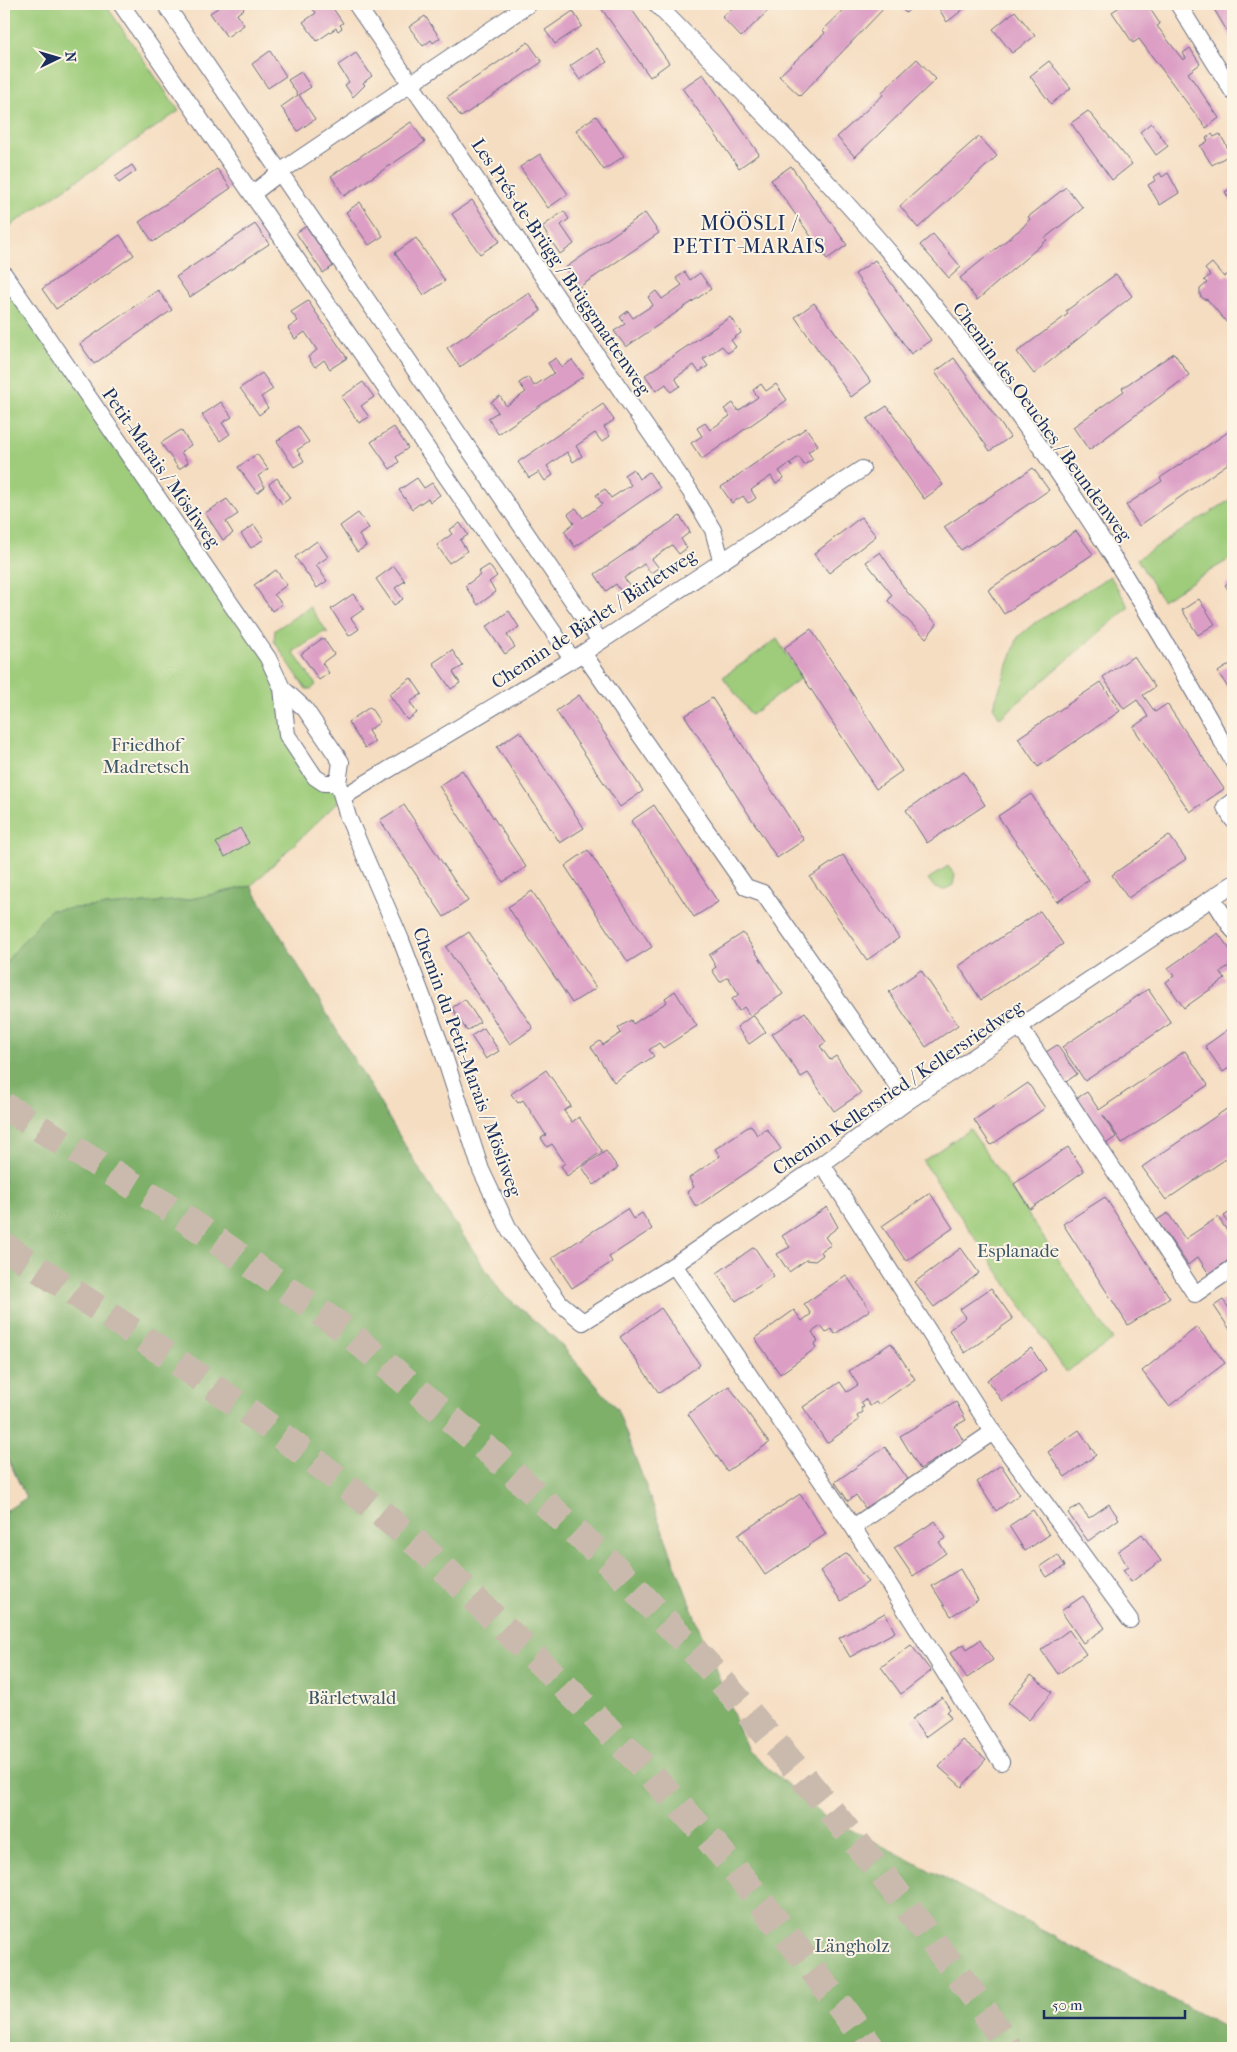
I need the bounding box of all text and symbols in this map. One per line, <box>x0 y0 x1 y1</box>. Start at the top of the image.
north arrow <box>32 32 82 82</box>
text: N <box>62 51 79 63</box>
street label: Les Prés-de-Brügg / Brüggmattenweg <box>467 134 656 400</box>
district label: MÖÖSLI / PETIT-MARAIS <box>673 211 826 258</box>
street label: Chemin des Oeuches / Beundenweg <box>948 298 1137 547</box>
street label: Petit-Marais / Mösliweg <box>97 384 225 553</box>
street label: Chemin de Bärlet / Bärletweg <box>487 544 701 694</box>
park label: Friedhof Madretsch <box>103 734 190 778</box>
street label: Chemin du Petit-Marais / Mösliweg <box>408 924 526 1200</box>
street label: Chemin Kellersried / Kellersriedweg <box>769 995 1028 1180</box>
park label: Esplanade <box>977 1240 1059 1262</box>
park label: Bärletwald <box>308 1687 397 1709</box>
park label: Längholz <box>814 1935 890 1957</box>
scale bar <box>1044 1987 1186 2019</box>
text: 50 m <box>1052 1996 1083 2014</box>

